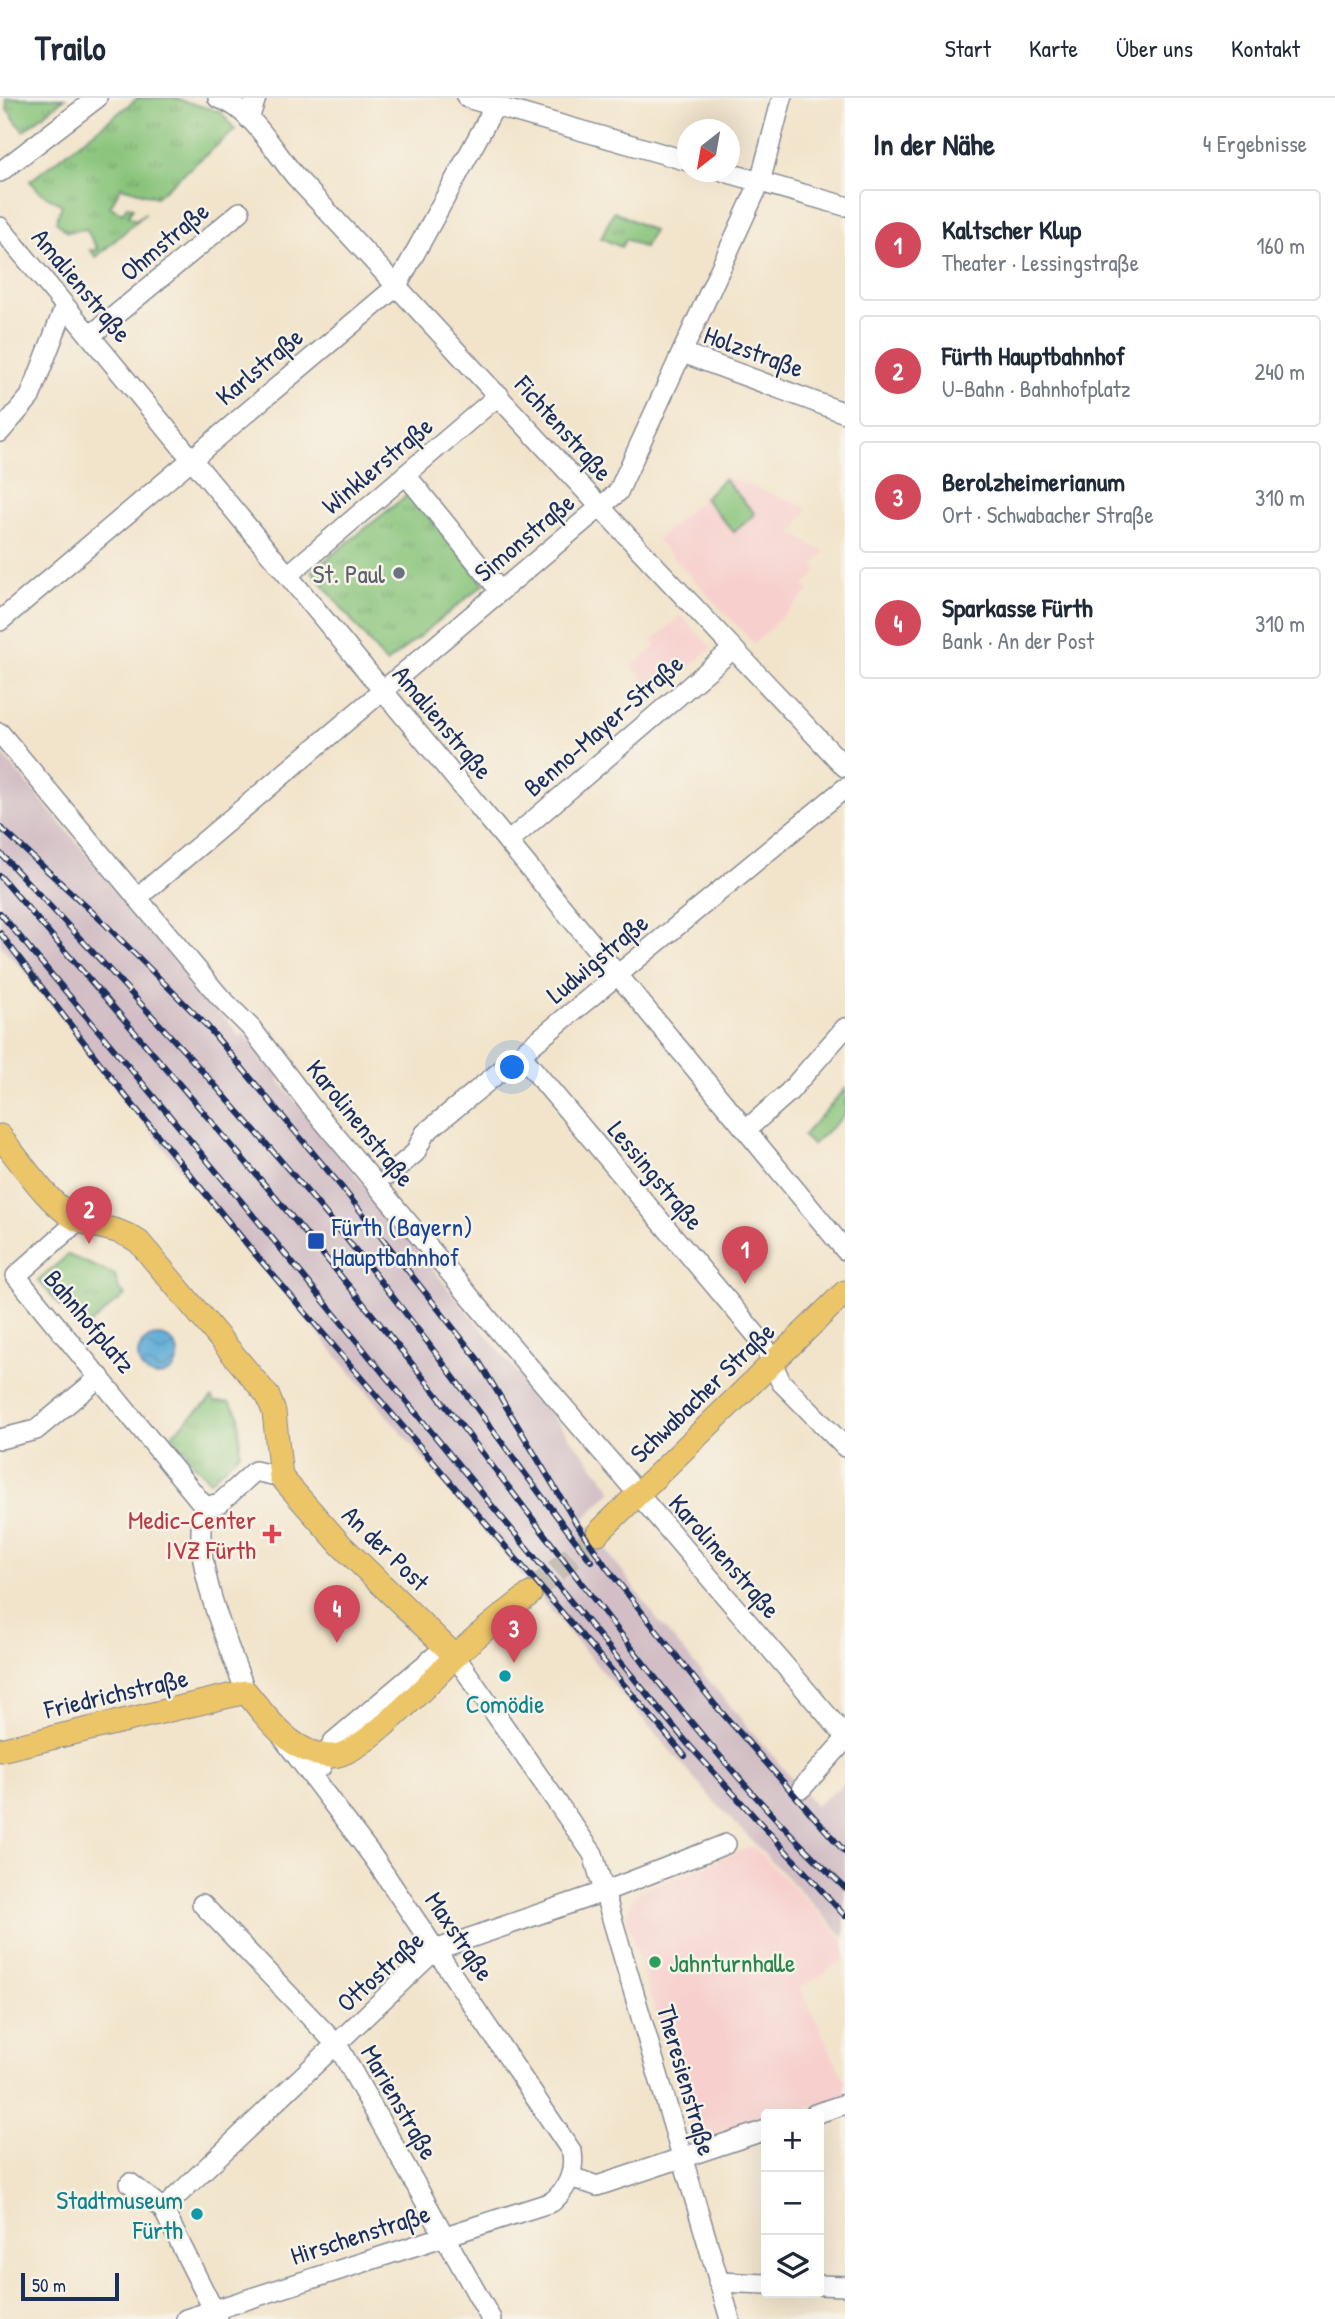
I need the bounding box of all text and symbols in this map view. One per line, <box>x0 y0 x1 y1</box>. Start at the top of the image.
text: Trailo <box>35 26 106 70</box>
text: Start <box>945 32 991 64</box>
text: Karte <box>1029 32 1078 64</box>
text: Über uns <box>1116 32 1193 64</box>
text: Kontakt <box>1231 32 1300 64</box>
north arrow <box>677 119 740 182</box>
text: In der Nähe <box>873 124 995 164</box>
text: 4 Ergebnisse <box>1203 128 1307 159</box>
street label: Ohmstraße <box>112 193 216 289</box>
text: Kaltscher Klup <box>942 212 1081 247</box>
street label: Amalienstraße <box>24 221 140 349</box>
text: 1 <box>894 230 902 261</box>
text: 160 m <box>1256 230 1305 261</box>
text: Theater · Lessingstraße <box>942 247 1139 278</box>
street label: Holzstraße <box>699 317 809 385</box>
street label: Karlstraße <box>208 319 310 413</box>
text: Fürth Hauptbahnhof <box>942 338 1125 373</box>
text: 2 <box>893 356 903 387</box>
text: 240 m <box>1254 356 1305 387</box>
street label: Fichtenstraße <box>507 367 621 488</box>
text: U-Bahn · Bahnhofplatz <box>942 373 1131 404</box>
street label: Winklerstraße <box>314 408 440 522</box>
text: Berolzheimerianum <box>942 464 1125 499</box>
text: 3 <box>893 482 903 513</box>
text: 310 m <box>1255 482 1305 513</box>
street label: Simonstraße <box>466 485 582 589</box>
text: Ort · Schwabacher Straße <box>942 499 1154 530</box>
place label: St. Paul <box>313 556 385 591</box>
marker: St. Paul <box>391 565 407 581</box>
text: Sparkasse Fürth <box>942 590 1093 625</box>
text: 4 <box>894 608 902 639</box>
text: 310 m <box>1255 608 1305 639</box>
text: Bank · An der Post <box>942 625 1094 656</box>
street label: Benno-Mayer-Straße <box>516 646 690 804</box>
street label: Amalienstraße <box>385 658 501 786</box>
street label: Ludwigstraße <box>539 905 655 1011</box>
your location <box>495 1050 529 1084</box>
street label: Karolinenstraße <box>299 1052 423 1194</box>
street label: Lessingstraße <box>600 1113 712 1237</box>
pin: 2 <box>66 1186 112 1244</box>
place label: Fürth (Bayern) Hauptbahnhof <box>331 1209 473 1274</box>
pin: 1 <box>722 1226 768 1284</box>
marker: Fürth (Bayern) Hauptbahnhof <box>306 1231 326 1251</box>
street label: Bahnhofplatz <box>36 1262 144 1380</box>
street label: Schwabacher Straße <box>622 1314 782 1470</box>
street label: Karolinenstraße <box>661 1486 789 1626</box>
street label: An der Post <box>335 1498 438 1599</box>
place label: Medic-Center IVZ Fürth <box>128 1502 256 1567</box>
marker: Medic-Center IVZ Fürth <box>262 1524 282 1544</box>
pin: 4 <box>314 1585 360 1643</box>
pin: 3 <box>491 1605 537 1663</box>
street label: Friedrichstraße <box>40 1660 191 1727</box>
marker: Comödie <box>497 1668 513 1684</box>
place label: Comödie <box>465 1686 545 1721</box>
street label: Maxstraße <box>417 1885 503 1987</box>
street label: Ottostraße <box>329 1922 431 2020</box>
place label: Jahnturnhalle <box>669 1945 795 1980</box>
marker: Jahnturnhalle <box>647 1954 663 1970</box>
street label: Theresienstraße <box>649 2001 725 2159</box>
street label: Marienstraße <box>353 2038 447 2166</box>
map controls <box>761 2109 824 2298</box>
button: + <box>761 2109 824 2172</box>
button: − <box>761 2172 824 2235</box>
place label: Stadtmuseum Fürth <box>56 2182 183 2247</box>
street label: Hirschenstraße <box>286 2195 434 2273</box>
marker: Stadtmuseum Fürth <box>189 2206 205 2222</box>
button: layers <box>761 2235 824 2298</box>
scale bar <box>21 2270 119 2302</box>
text: 50 m <box>32 2272 66 2298</box>

